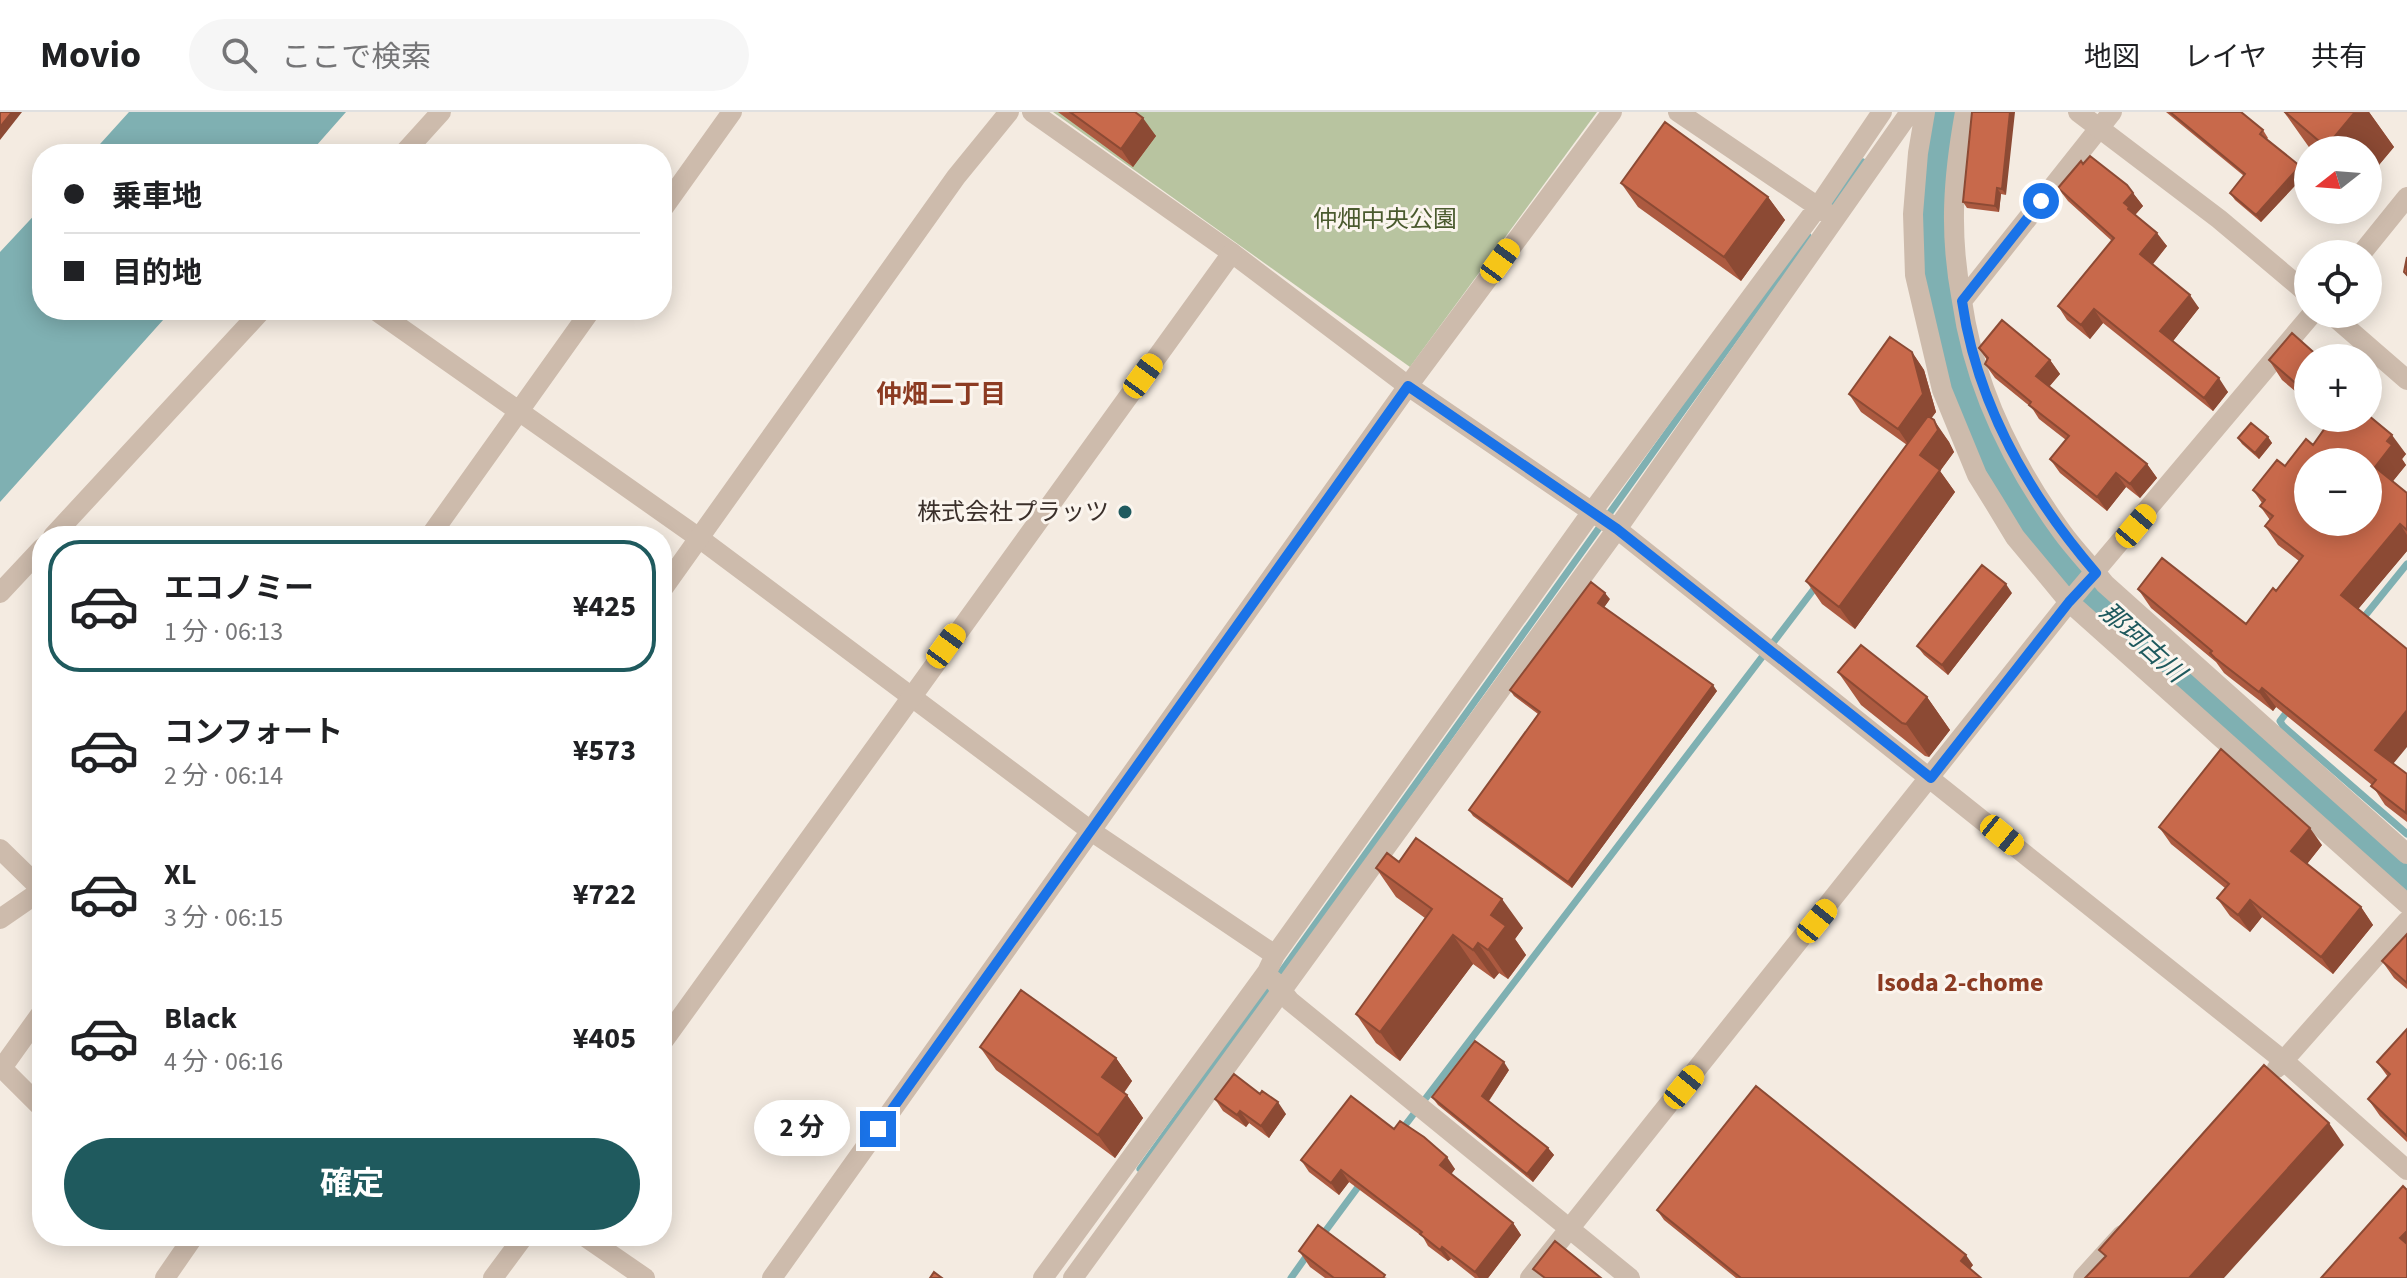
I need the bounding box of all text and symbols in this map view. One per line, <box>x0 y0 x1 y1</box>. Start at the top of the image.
search box <box>189 19 749 91</box>
text: Movio <box>40 28 141 82</box>
icon: search <box>217 33 261 77</box>
text: ここで検索 <box>281 36 431 79</box>
text: 地図 <box>2084 37 2140 77</box>
text: レイヤ <box>2184 37 2267 77</box>
text: 共有 <box>2311 37 2367 77</box>
north arrow <box>2294 136 2382 224</box>
map controls <box>2294 136 2382 536</box>
text: 乗車地 <box>112 175 202 218</box>
route start <box>2023 183 2059 219</box>
park label: 仲畑中央公園 <box>1313 202 1457 237</box>
car <box>1476 235 1524 287</box>
button: locate <box>2294 240 2382 328</box>
text: 目的地 <box>112 252 202 295</box>
button: + <box>2294 344 2382 432</box>
car <box>1119 350 1167 402</box>
district label: 仲畑二丁目 <box>876 376 1006 413</box>
button: − <box>2294 448 2382 536</box>
place label: 株式会社プラッツ <box>917 495 1109 530</box>
car <box>2111 500 2161 552</box>
marker: 株式会社プラッツ <box>1116 503 1134 521</box>
text: エコノミー <box>164 567 314 610</box>
icon: car <box>68 570 140 642</box>
text: ¥425 <box>573 585 636 628</box>
water label: 那珂古川 <box>2092 594 2196 693</box>
text: 1 分 · 06:13 <box>164 613 283 650</box>
car <box>922 620 970 672</box>
text: コンフォート <box>164 711 343 754</box>
icon: car <box>68 714 140 786</box>
text: ¥573 <box>573 729 636 772</box>
text: 2 分 · 06:14 <box>164 757 283 794</box>
car <box>1976 811 2028 859</box>
text: XL <box>164 853 197 896</box>
icon: car <box>68 858 140 930</box>
text: ¥722 <box>573 873 636 916</box>
car <box>1793 895 1841 947</box>
text: 3 分 · 06:15 <box>164 899 283 936</box>
district label: Isoda 2-chome <box>1876 964 2044 1001</box>
text: Black <box>164 997 237 1040</box>
icon: car <box>68 1002 140 1074</box>
text: ¥405 <box>573 1017 636 1060</box>
text: 4 分 · 06:16 <box>164 1043 283 1080</box>
car <box>1660 1061 1708 1113</box>
callout: 2 分 <box>754 1101 850 1157</box>
text: 2 分 <box>780 1109 824 1146</box>
route end <box>860 1111 896 1147</box>
button: 確定 <box>64 1138 640 1230</box>

